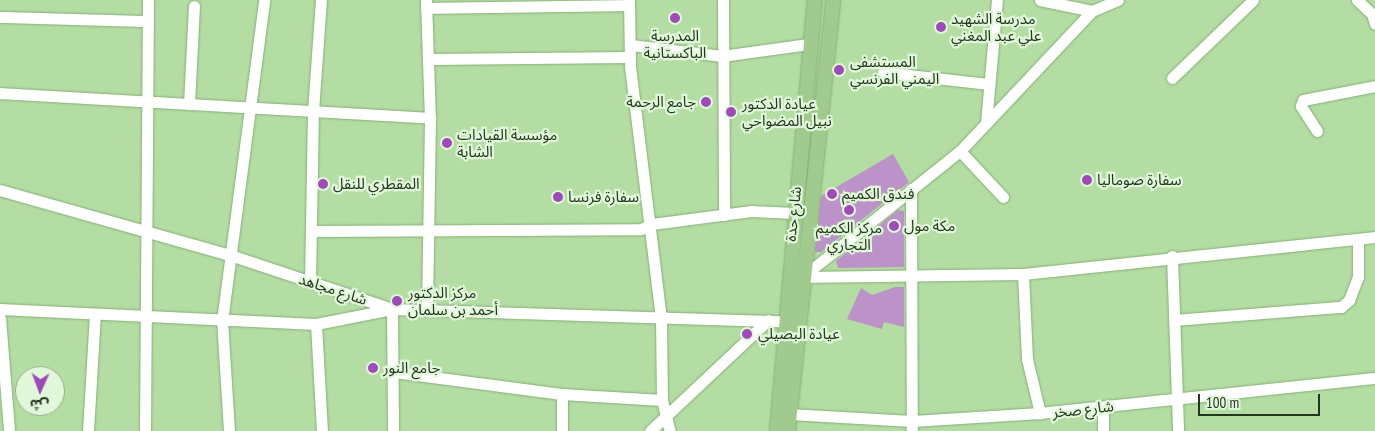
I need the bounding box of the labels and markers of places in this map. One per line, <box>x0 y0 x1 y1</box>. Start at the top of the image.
place label: مدرسة الشهيد علي عبد المغني <box>951 9 1041 44</box>
marker: المدرسة الباكستانية <box>669 12 681 24</box>
marker: مدرسة الشهيد علي عبد المغني <box>935 21 947 33</box>
place label: المدرسة الباكستانية <box>644 26 706 61</box>
place label: المستشفى اليمني الفرنسي <box>850 52 939 87</box>
marker: المستشفى اليمني الفرنسي <box>832 63 846 77</box>
place label: جامع الرحمة <box>626 93 696 111</box>
place label: عيادة الدكتور نبيل المضواحي <box>742 94 832 129</box>
marker: جامع الرحمة <box>700 96 712 108</box>
marker: عيادة الدكتور نبيل المضواحي <box>724 105 738 119</box>
place label: مؤسسة القيادات الشابة <box>457 125 557 160</box>
marker: مؤسسة القيادات الشابة <box>441 137 453 149</box>
place label: سفارة صوماليا <box>1097 171 1181 189</box>
marker: سفارة صوماليا <box>1081 174 1093 186</box>
place label: المقطري للنقل <box>333 175 420 193</box>
marker: المقطري للنقل <box>317 178 329 190</box>
place label: فندق الكميم <box>842 185 914 203</box>
place label: سفارة فرنسا <box>568 188 639 206</box>
marker: فندق الكميم <box>826 188 838 200</box>
marker: سفارة فرنسا <box>552 191 564 203</box>
marker: مركز الكميم التجاري <box>843 204 855 216</box>
place label: مكة مول <box>904 217 955 235</box>
place label: مركز الكميم التجاري <box>816 218 882 253</box>
marker: مكة مول <box>888 220 900 232</box>
place label: مركز الدكتور أحمد بن سلمان <box>408 283 498 318</box>
marker: مركز الدكتور أحمد بن سلمان <box>390 294 404 308</box>
place label: عيادة البصيلي <box>758 325 840 343</box>
marker: عيادة البصيلي <box>740 327 754 341</box>
place label: جامع النور <box>383 359 440 377</box>
marker: جامع النور <box>367 362 379 374</box>

